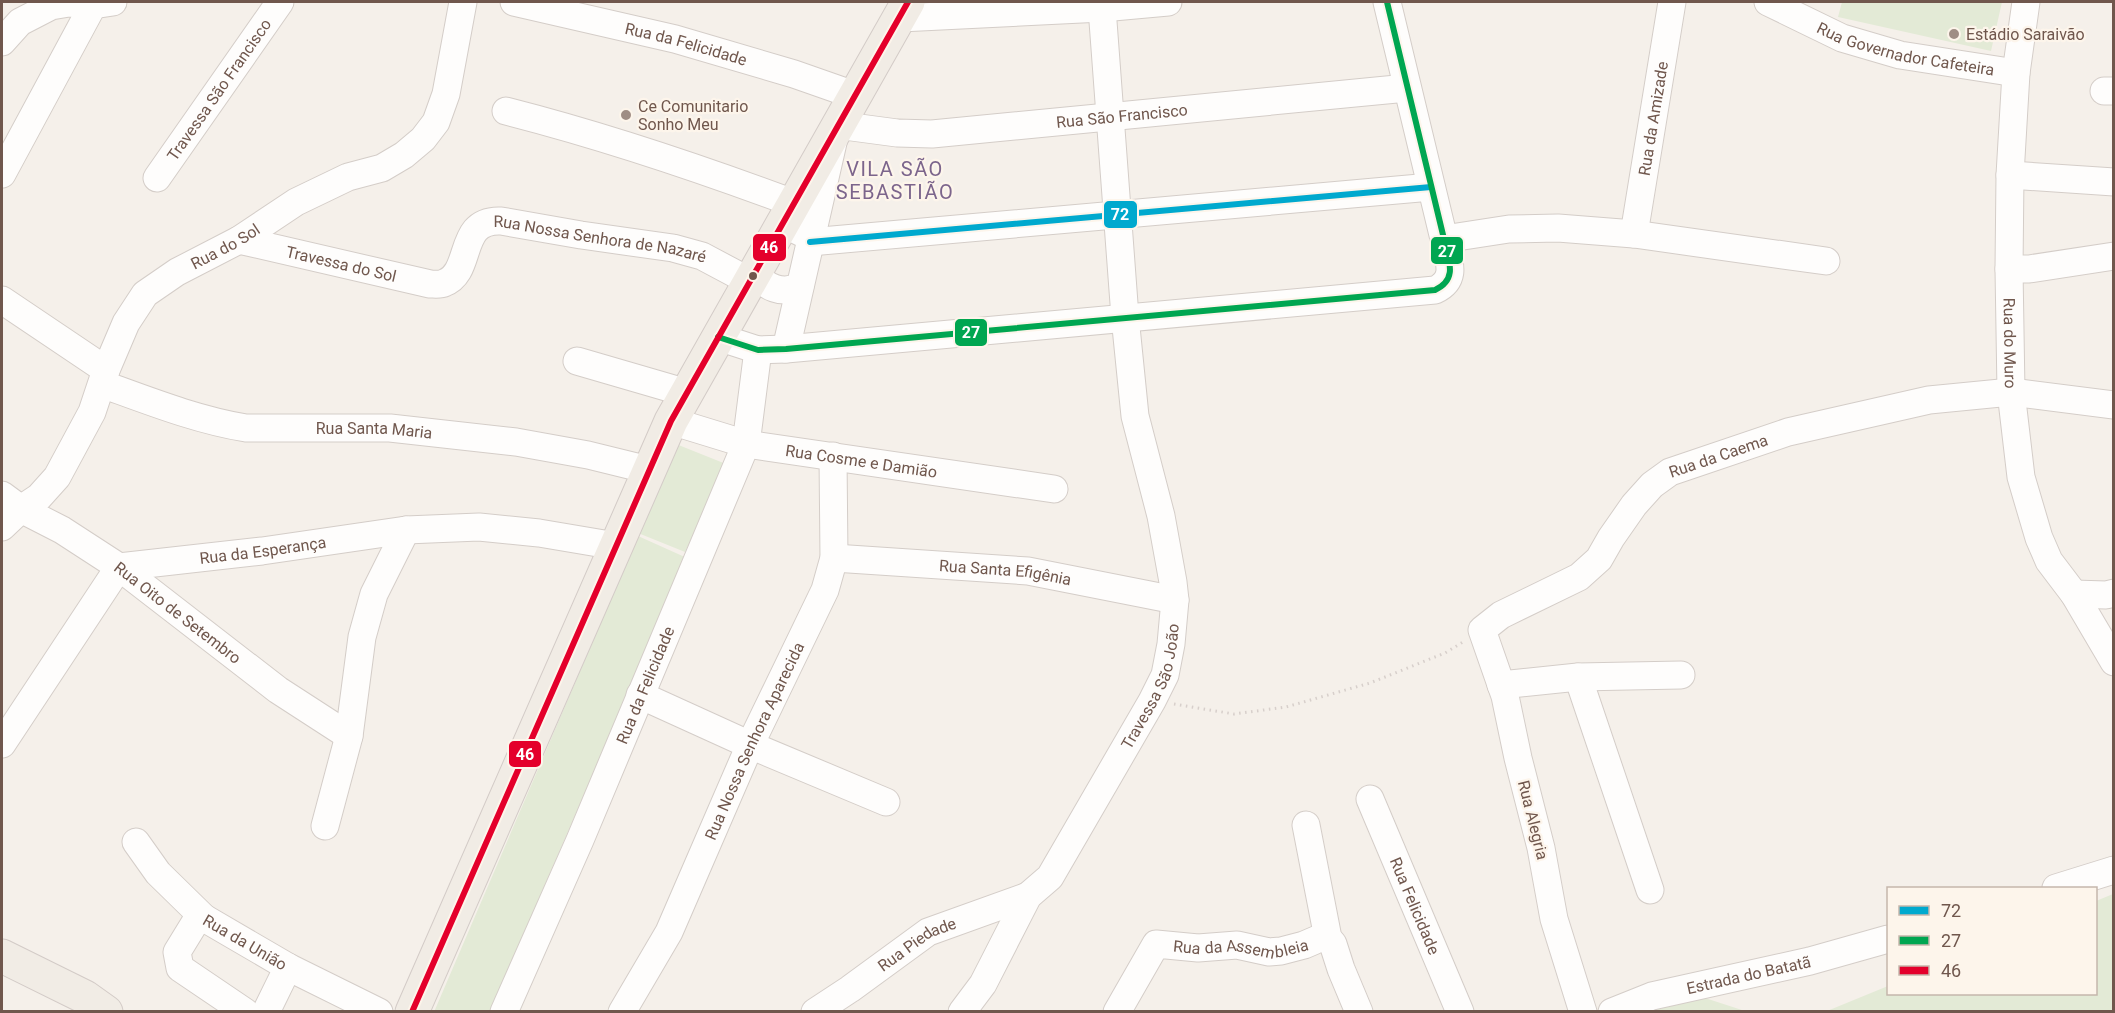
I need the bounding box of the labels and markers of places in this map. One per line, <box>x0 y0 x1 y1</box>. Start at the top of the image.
place label: Estádio Saraivão <box>1966 25 2085 44</box>
marker: Estádio Saraivão <box>1947 27 1961 41</box>
place label: Ce Comunitario Sonho Meu <box>638 97 748 134</box>
marker: Ce Comunitario Sonho Meu <box>619 108 633 122</box>
unlabelled marker <box>747 270 759 282</box>

